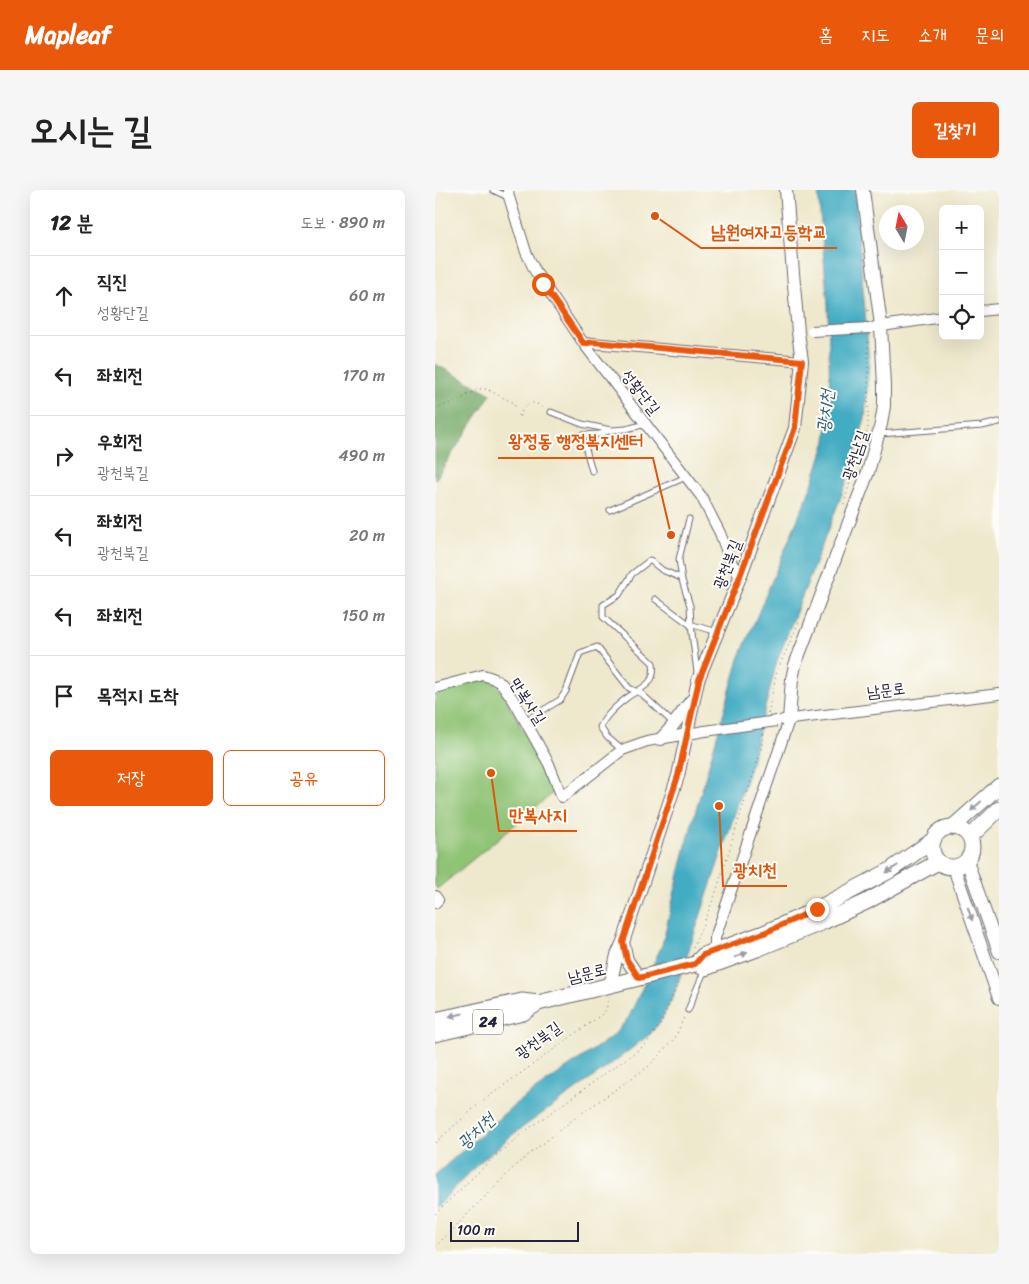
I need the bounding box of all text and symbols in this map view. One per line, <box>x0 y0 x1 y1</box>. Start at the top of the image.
text: Mapleaf <box>25 14 111 56</box>
text: 홈 <box>819 19 833 51</box>
text: 지도 <box>861 19 890 51</box>
text: 소개 <box>918 19 947 51</box>
text: 문의 <box>975 19 1004 51</box>
text: 오시는 길 <box>30 99 152 161</box>
button: 길찾기 <box>912 102 999 158</box>
text: 12 분 <box>50 204 93 242</box>
north arrow <box>879 205 924 250</box>
map controls <box>939 205 984 340</box>
button: + <box>939 205 984 250</box>
text: 도보 · 890 m <box>301 208 385 237</box>
callout: 남원여자고등학교 <box>701 215 837 248</box>
text: 남원여자고등학교 <box>711 216 827 248</box>
button: − <box>939 250 984 295</box>
text: 직진 <box>97 265 128 298</box>
route start <box>532 273 555 296</box>
text: 60 m <box>349 281 385 310</box>
icon: ahead <box>50 282 78 310</box>
button: locate <box>939 295 984 340</box>
text: 성황단길 <box>97 298 149 327</box>
text: 좌회전 <box>97 359 143 392</box>
text: 170 m <box>342 361 385 390</box>
icon: left <box>50 362 78 390</box>
street label: 성황단길 <box>614 363 668 421</box>
water label: 광치천 <box>807 386 843 434</box>
text: 우회전 <box>97 425 143 458</box>
callout: 왕정동 행정복지센터 <box>498 425 653 458</box>
text: 왕정동 행정복지센터 <box>508 425 644 457</box>
street label: 광천남길 <box>833 426 877 484</box>
text: 490 m <box>339 441 385 470</box>
icon: right <box>50 442 78 470</box>
text: 광천북길 <box>97 458 149 487</box>
text: 좌회전 <box>97 505 143 538</box>
text: 20 m <box>349 521 385 550</box>
icon: left <box>50 522 78 550</box>
street label: 광천북길 <box>704 535 750 593</box>
text: 광천북길 <box>97 538 149 567</box>
text: 좌회전 <box>97 599 143 632</box>
text: 150 m <box>342 601 385 630</box>
icon: left <box>50 602 78 630</box>
street label: 만복사길 <box>502 672 554 731</box>
street label: 남문로 <box>865 673 907 707</box>
text: 목적지 도착 <box>97 679 178 712</box>
icon: arrive <box>50 682 78 710</box>
button: 저장 <box>50 750 213 806</box>
button: 공유 <box>223 750 385 806</box>
callout: 만복사지 <box>499 798 577 831</box>
text: 만복사지 <box>509 799 567 831</box>
one-way arrow <box>971 800 983 812</box>
callout: 광치천 <box>723 853 787 886</box>
text: 광치천 <box>733 854 777 886</box>
one-way arrow <box>885 864 898 873</box>
route end <box>806 898 829 921</box>
one-way arrow <box>966 907 974 922</box>
one-way arrow <box>733 951 748 958</box>
street label: 남문로 <box>565 954 609 992</box>
road number: 24 <box>473 1010 503 1034</box>
one-way arrow <box>449 1011 464 1019</box>
street label: 광천북길 <box>509 1013 567 1067</box>
water label: 광치천 <box>449 1103 504 1158</box>
text: 100 m <box>457 1218 495 1243</box>
scale bar <box>450 1219 579 1242</box>

